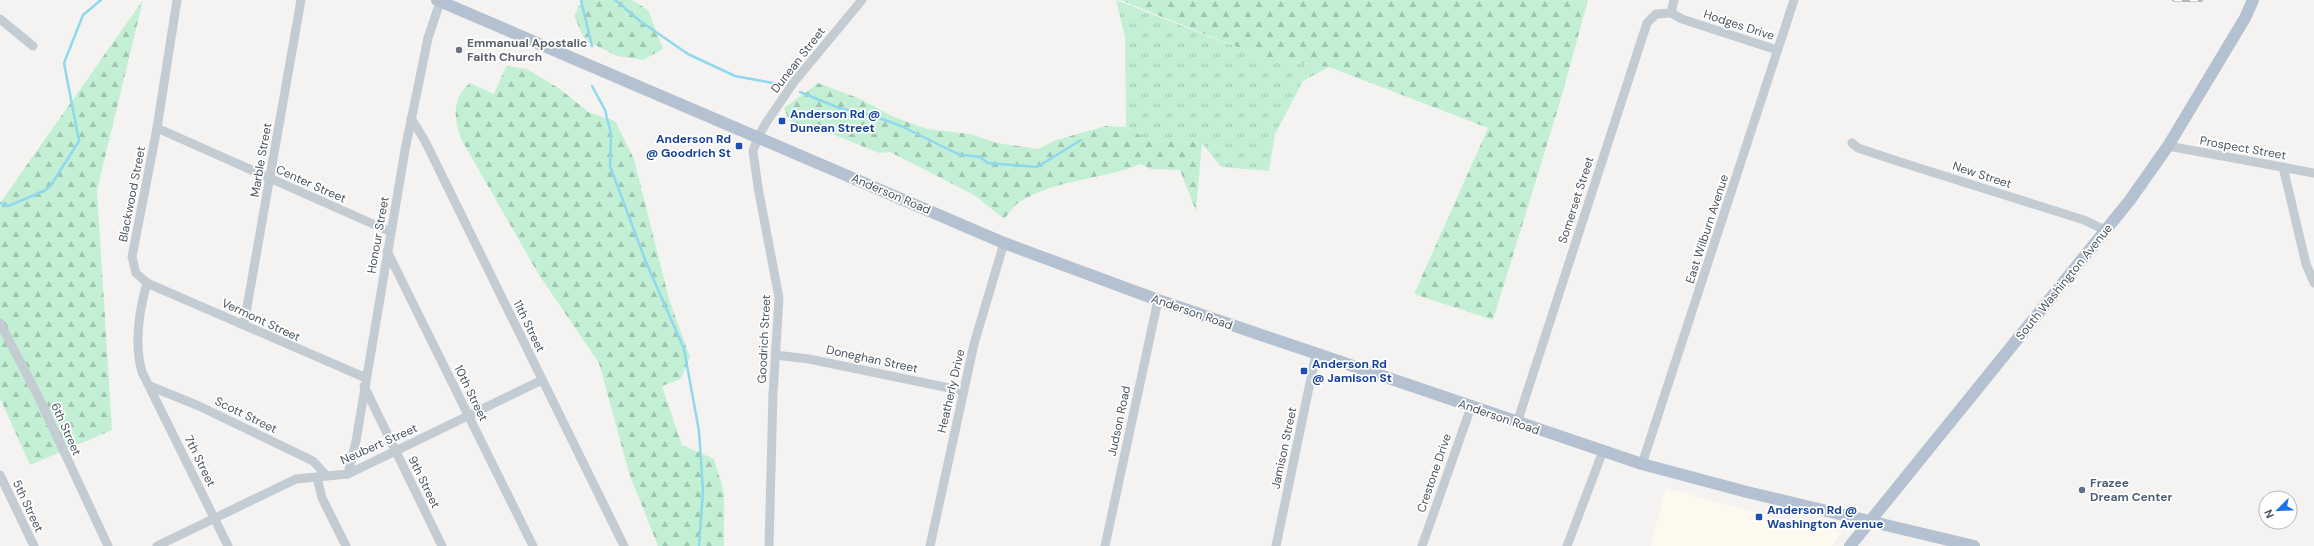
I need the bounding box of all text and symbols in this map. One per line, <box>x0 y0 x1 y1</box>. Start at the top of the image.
street label: Hodges Drive <box>1701 6 1777 44</box>
street label: Dunean Street <box>767 24 829 96</box>
place label: Emmanual Apostalic Faith Church <box>467 35 587 65</box>
marker: Emmanual Apostalic Faith Church <box>454 45 464 55</box>
place label: Anderson Rd @ Dunean Street <box>790 106 880 136</box>
marker: Anderson Rd @ Dunean Street <box>777 116 787 126</box>
street label: Marble Street <box>247 121 275 198</box>
place label: Anderson Rd @ Goodrich St <box>646 131 731 161</box>
street label: Prospect Street <box>2199 133 2288 164</box>
marker: Anderson Rd @ Goodrich St <box>734 141 744 151</box>
street label: Blackwood Street <box>115 144 149 243</box>
street label: Somerset Street <box>1554 154 1598 246</box>
street label: New Street <box>1950 158 2014 192</box>
street label: Center Street <box>273 161 349 207</box>
street label: Anderson Road <box>849 170 933 218</box>
street label: East Wilburn Avenue <box>1682 172 1732 286</box>
street label: Honour Street <box>363 195 393 275</box>
street label: South Washington Avenue <box>2012 220 2116 343</box>
street label: Anderson Road <box>1149 291 1235 333</box>
street label: Goodrich Street <box>754 294 774 384</box>
street label: Vermont Street <box>219 295 303 345</box>
street label: 11th Street <box>509 297 549 355</box>
street label: Doneghan Street <box>825 341 920 377</box>
street label: Heatherly Drive <box>934 348 968 434</box>
place label: Anderson Rd @ Jamison St <box>1312 356 1392 386</box>
street label: 10th Street <box>450 362 492 424</box>
marker: Anderson Rd @ Jamison St <box>1299 366 1309 376</box>
street label: Judson Road <box>1104 384 1134 458</box>
street label: Scott Street <box>212 393 280 437</box>
street label: Anderson Road <box>1456 396 1542 438</box>
street label: 6th Street <box>47 400 85 458</box>
street label: Jamison Street <box>1268 405 1301 490</box>
street label: Neubert Street <box>338 420 420 468</box>
street label: Crestone Drive <box>1413 431 1455 515</box>
street label: 7th Street <box>181 433 219 490</box>
street label: 9th Street <box>404 453 444 511</box>
place label: Frazee Dream Center <box>2090 475 2172 505</box>
street label: 5th Street <box>9 477 47 535</box>
marker: Frazee Dream Center <box>2077 485 2087 495</box>
north arrow <box>2258 490 2298 530</box>
place label: Anderson Rd @ Washington Avenue <box>1767 502 1883 532</box>
text: N <box>2261 508 2277 521</box>
marker: Anderson Rd @ Washington Avenue <box>1754 512 1764 522</box>

